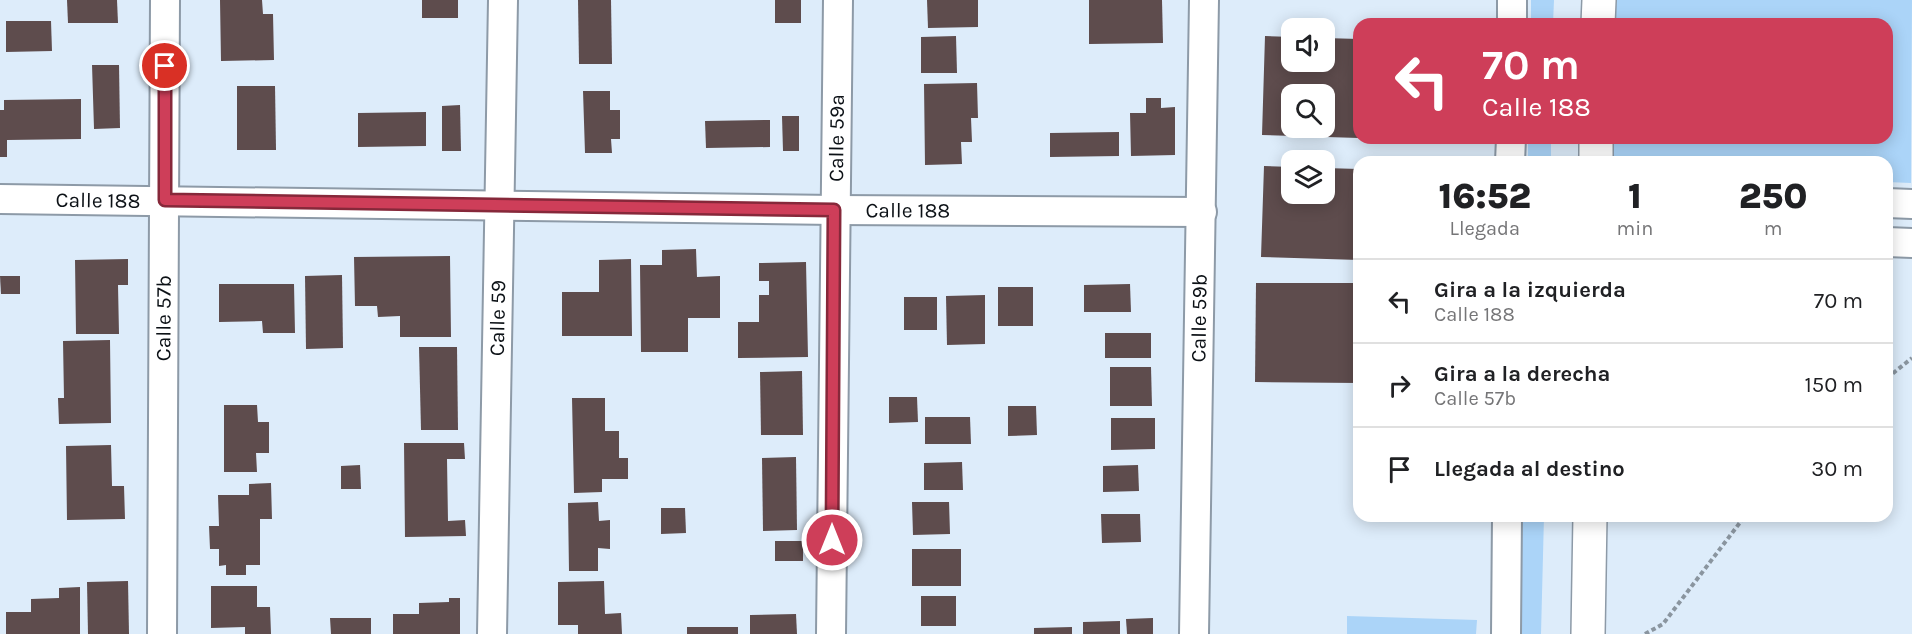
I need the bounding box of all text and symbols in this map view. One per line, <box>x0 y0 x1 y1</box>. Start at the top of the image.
map controls <box>1281 18 1335 204</box>
button: sound <box>1281 18 1335 72</box>
pin <box>139 40 190 91</box>
text: 70 m <box>1482 40 1580 90</box>
icon: left <box>1383 42 1461 120</box>
icon: arrive <box>148 49 181 82</box>
button: search <box>1281 84 1335 138</box>
text: Calle 188 <box>1482 91 1591 123</box>
street label: Calle 59a <box>824 94 849 182</box>
button: layers <box>1281 150 1335 204</box>
text: 16:52 <box>1439 175 1531 217</box>
text: 1 <box>1628 175 1642 217</box>
text: 250 <box>1739 175 1807 217</box>
street label: Calle 188 <box>55 188 141 213</box>
street label: Calle 188 <box>865 198 950 223</box>
text: Llegada <box>1450 217 1520 240</box>
text: min <box>1617 217 1653 240</box>
text: m <box>1764 217 1783 240</box>
street label: Calle 59b <box>1186 274 1212 362</box>
street label: Calle 57b <box>151 275 176 361</box>
text: Gira a la izquierda <box>1434 277 1626 303</box>
street label: Calle 59 <box>485 280 510 356</box>
icon: left <box>1383 285 1416 318</box>
text: 70 m <box>1814 288 1863 314</box>
text: Calle 188 <box>1434 303 1515 326</box>
text: Gira a la derecha <box>1434 361 1610 387</box>
icon: right <box>1383 369 1416 402</box>
text: 150 m <box>1804 372 1863 398</box>
text: Calle 57b <box>1434 387 1516 410</box>
icon: arrive <box>1383 453 1416 486</box>
text: Llegada al destino <box>1434 456 1625 482</box>
text: 30 m <box>1811 456 1863 482</box>
position arrow <box>800 508 864 572</box>

